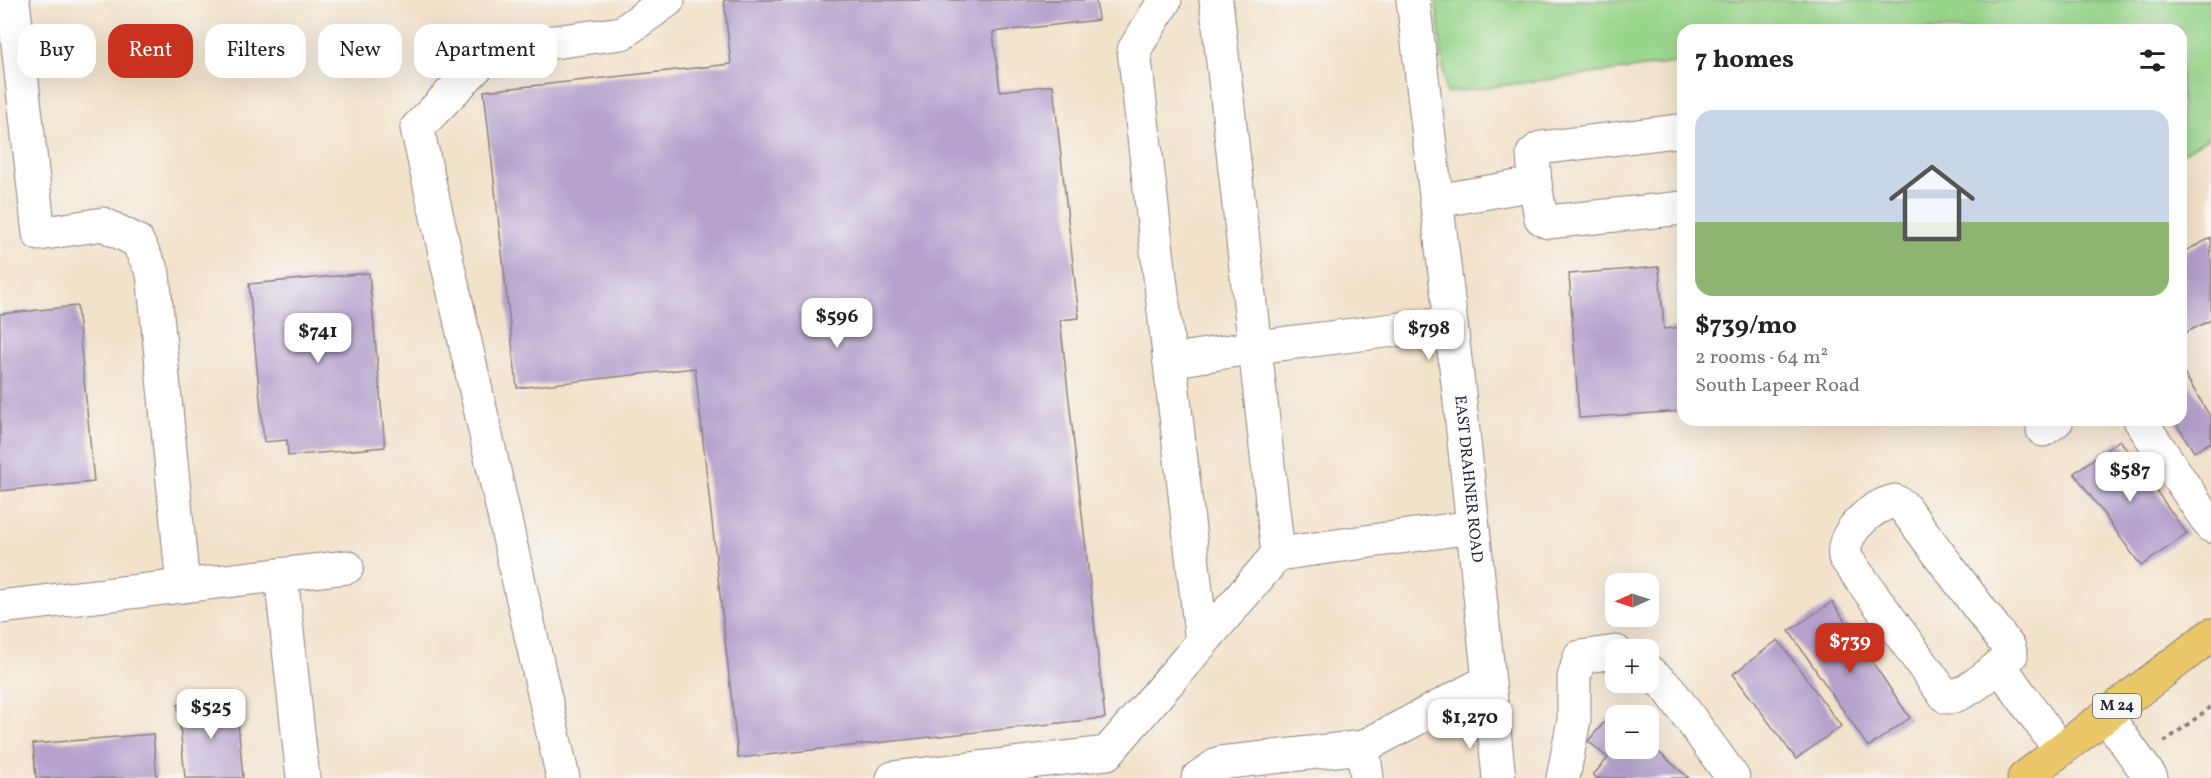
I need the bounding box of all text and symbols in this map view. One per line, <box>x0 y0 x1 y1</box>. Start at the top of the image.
chip: Buy <box>18 24 96 78</box>
chip: Rent <box>108 24 193 78</box>
chip: Filters <box>205 24 306 78</box>
chip: New <box>318 24 402 78</box>
chip: Apartment <box>414 24 557 78</box>
text: 7 homes <box>1695 42 1794 78</box>
icon: filters <box>2136 44 2169 77</box>
icon: home <box>1878 149 1986 257</box>
pin: $596 <box>801 298 873 349</box>
text: $596 <box>816 303 859 331</box>
text: $739/mo <box>1695 308 1797 344</box>
pin: $798 <box>1393 310 1465 361</box>
pin: $741 <box>282 313 354 364</box>
text: $798 <box>1408 315 1450 343</box>
text: $741 <box>298 318 338 346</box>
text: 2 rooms · 64 m² <box>1695 344 1828 372</box>
text: South Lapeer Road <box>1695 372 1860 400</box>
street label: EAST DRAHNER ROAD <box>1448 394 1488 564</box>
pin: $587 <box>2094 452 2166 503</box>
text: $587 <box>2109 457 2151 485</box>
north arrow <box>1605 573 1659 627</box>
map controls <box>1605 573 1659 759</box>
pin: $739 <box>1814 623 1886 674</box>
text: $739 <box>1829 628 1871 656</box>
button: + <box>1605 639 1659 693</box>
pin: $525 <box>175 689 247 740</box>
text: $525 <box>191 694 231 722</box>
road number: M 24 <box>2093 694 2141 718</box>
pin: $1,270 <box>1421 699 1519 750</box>
text: $1,270 <box>1442 704 1498 732</box>
button: − <box>1605 705 1659 759</box>

